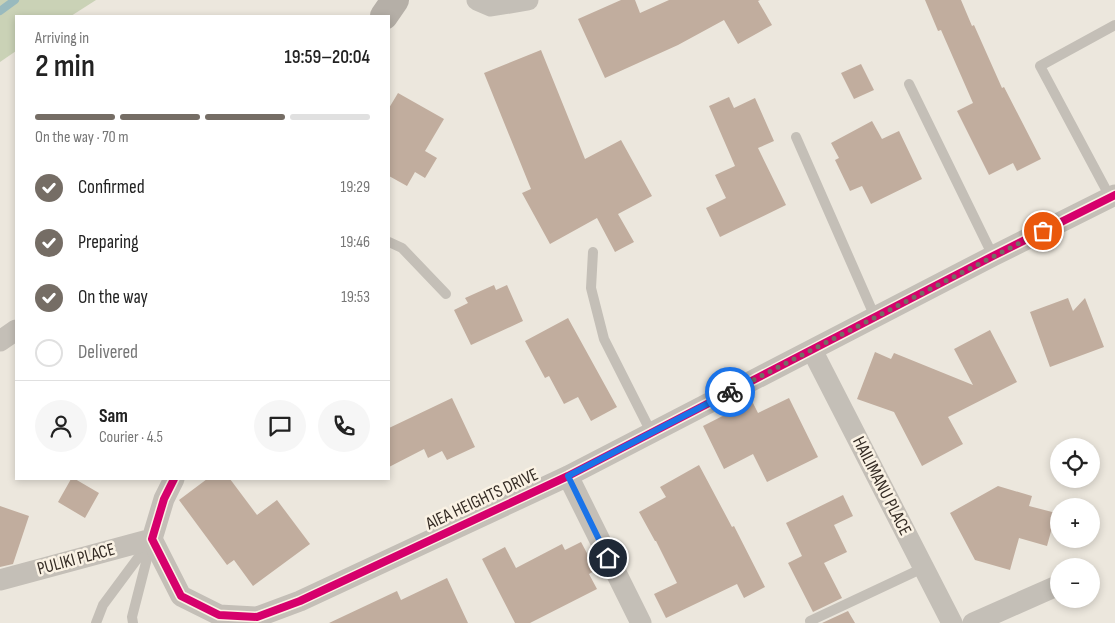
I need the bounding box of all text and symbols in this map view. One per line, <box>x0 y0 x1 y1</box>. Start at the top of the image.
text: Arriving in <box>35 29 89 48</box>
text: 19:59–20:04 <box>285 46 370 69</box>
text: 2 min <box>35 47 95 86</box>
text: On the way · 70 m <box>35 128 128 147</box>
icon: check <box>35 174 63 202</box>
text: Confirmed <box>78 176 145 199</box>
text: 19:29 <box>341 178 370 197</box>
pin <box>1022 210 1064 252</box>
icon: bag <box>1029 217 1057 245</box>
icon: check <box>35 229 63 257</box>
text: Preparing <box>78 231 139 254</box>
text: 19:46 <box>341 233 370 252</box>
icon: check <box>35 284 63 312</box>
text: On the way <box>78 286 148 309</box>
text: 19:53 <box>341 288 370 307</box>
text: Delivered <box>78 341 138 364</box>
courier <box>705 367 755 417</box>
icon: bike <box>716 378 744 406</box>
button: person <box>35 400 87 452</box>
button: chat <box>254 400 306 452</box>
button: phone <box>318 400 370 452</box>
text: Sam <box>99 405 128 428</box>
text: Courier · 4.5 <box>99 428 163 447</box>
street label: HAILIMANU PLACE <box>848 433 916 539</box>
map controls <box>1050 438 1100 608</box>
button: locate <box>1050 438 1100 488</box>
street label: AIEA HEIGHTS DRIVE <box>422 464 542 535</box>
button: + <box>1050 498 1100 548</box>
pin <box>587 537 629 579</box>
street label: PULIKI PLACE <box>35 539 117 579</box>
icon: home <box>594 544 622 572</box>
button: − <box>1050 558 1100 608</box>

